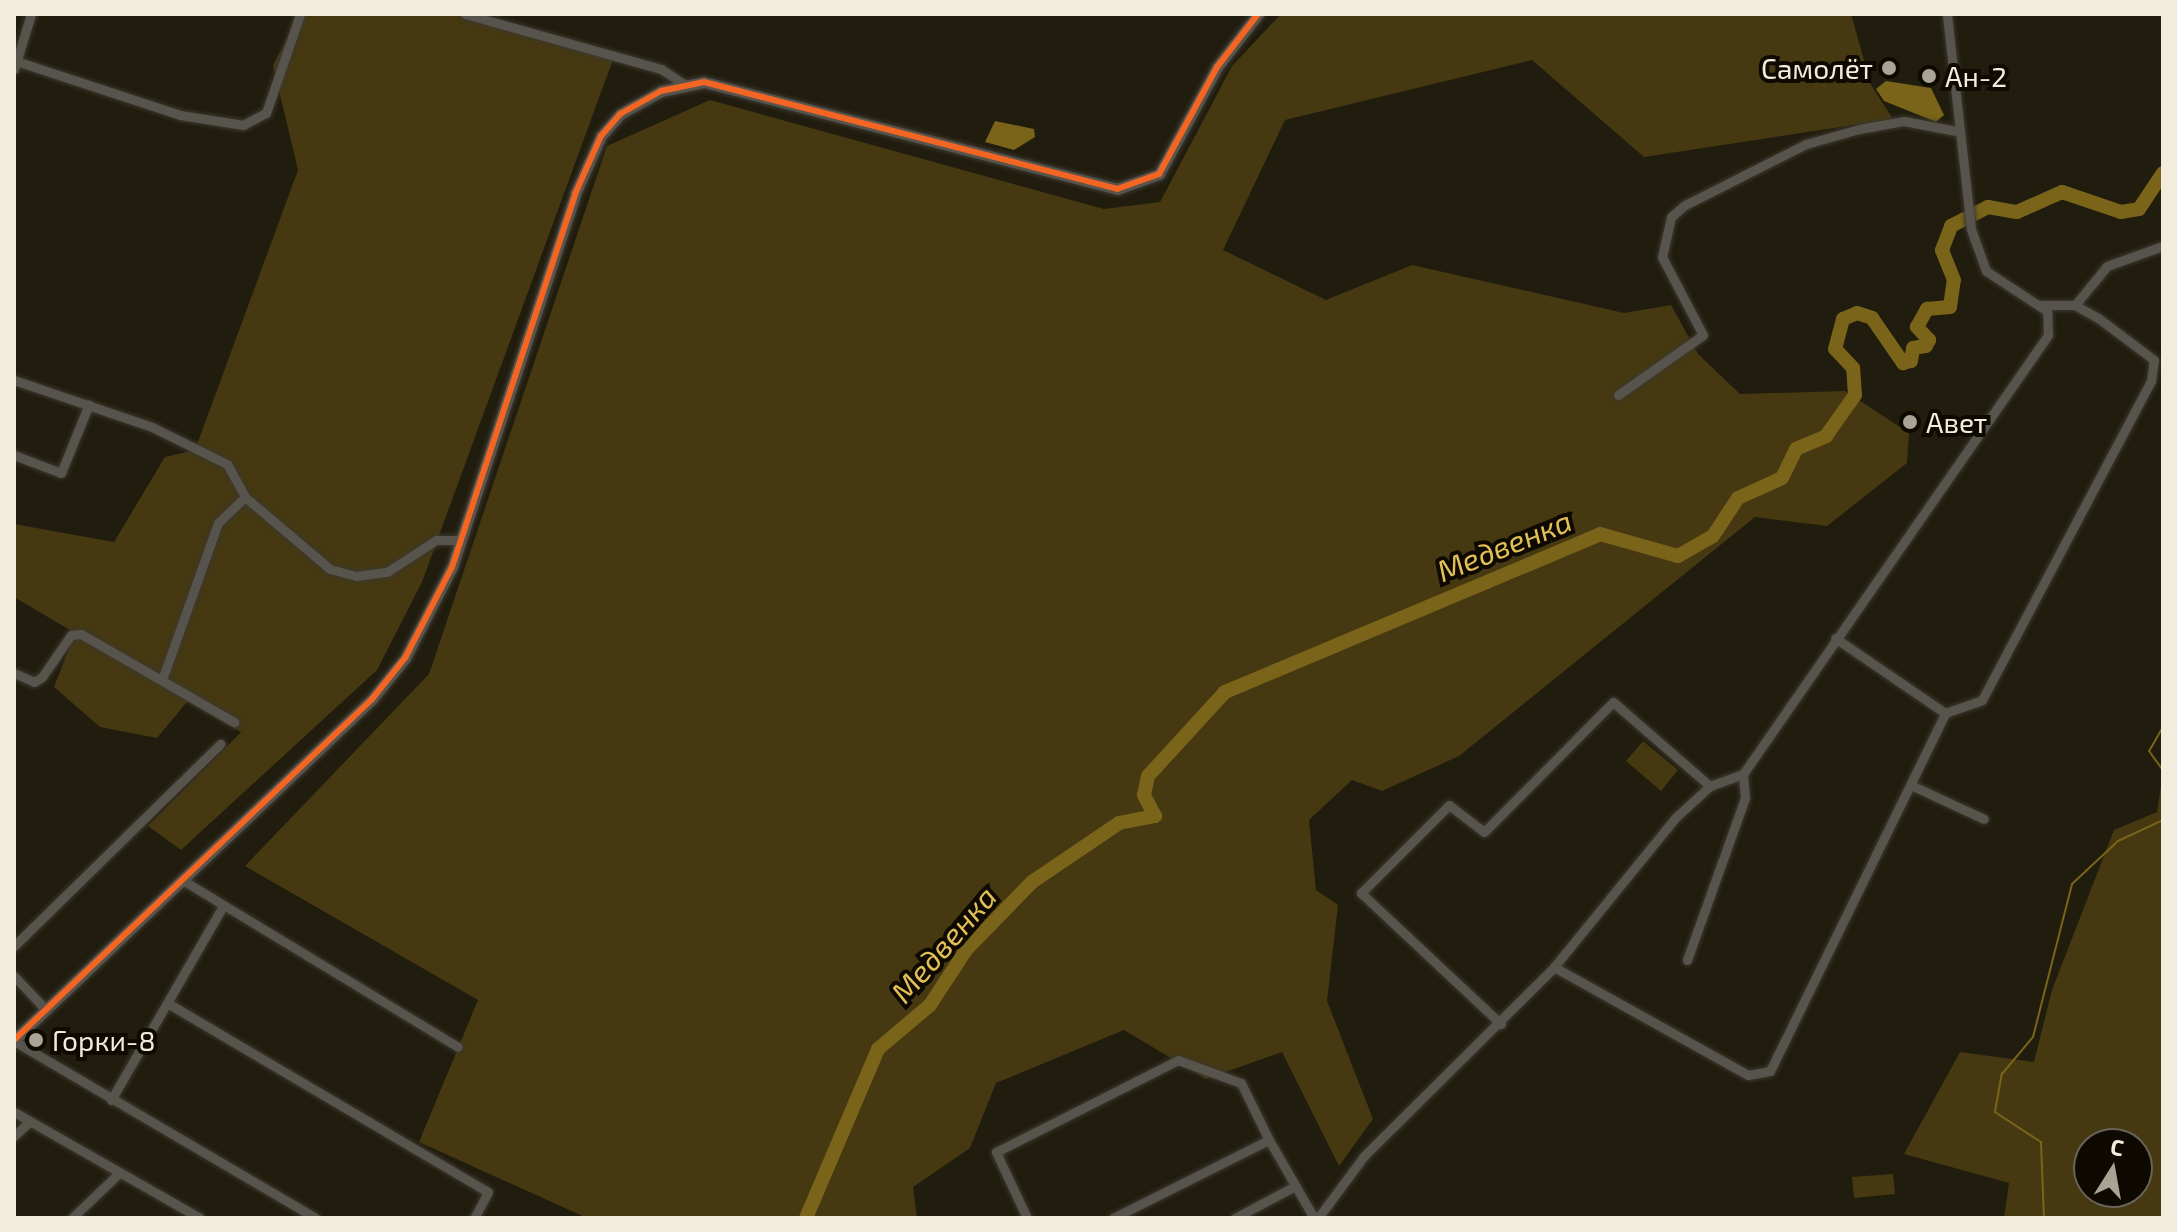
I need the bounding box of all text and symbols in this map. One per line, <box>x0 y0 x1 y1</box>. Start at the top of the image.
place label: Самолёт <box>1761 51 1873 85</box>
marker: Самолёт <box>1880 59 1898 77</box>
place label: Ан-2 <box>1945 59 2007 93</box>
marker: Ан-2 <box>1920 67 1938 85</box>
place label: Авет <box>1926 405 1987 439</box>
marker: Авет <box>1901 413 1919 431</box>
water label: Медвенка <box>1431 502 1577 588</box>
water label: Медвенка <box>883 879 1003 1009</box>
place label: Горки-8 <box>52 1023 155 1057</box>
marker: Горки-8 <box>27 1031 45 1049</box>
north arrow <box>2073 1128 2153 1208</box>
text: С <box>2108 1132 2126 1160</box>

